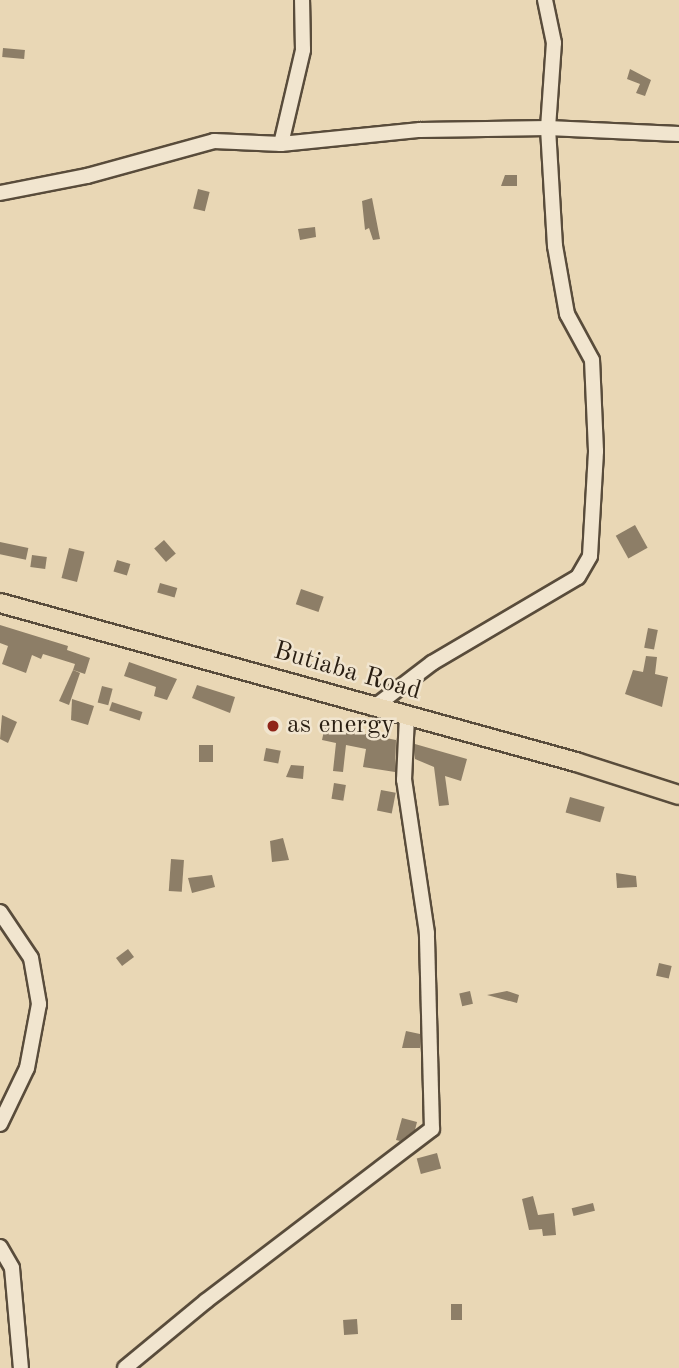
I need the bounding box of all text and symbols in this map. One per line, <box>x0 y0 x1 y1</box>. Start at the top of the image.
street label: Butiaba Road <box>270 636 424 708</box>
place label: as energy <box>287 710 395 742</box>
marker: as energy <box>265 718 281 734</box>

